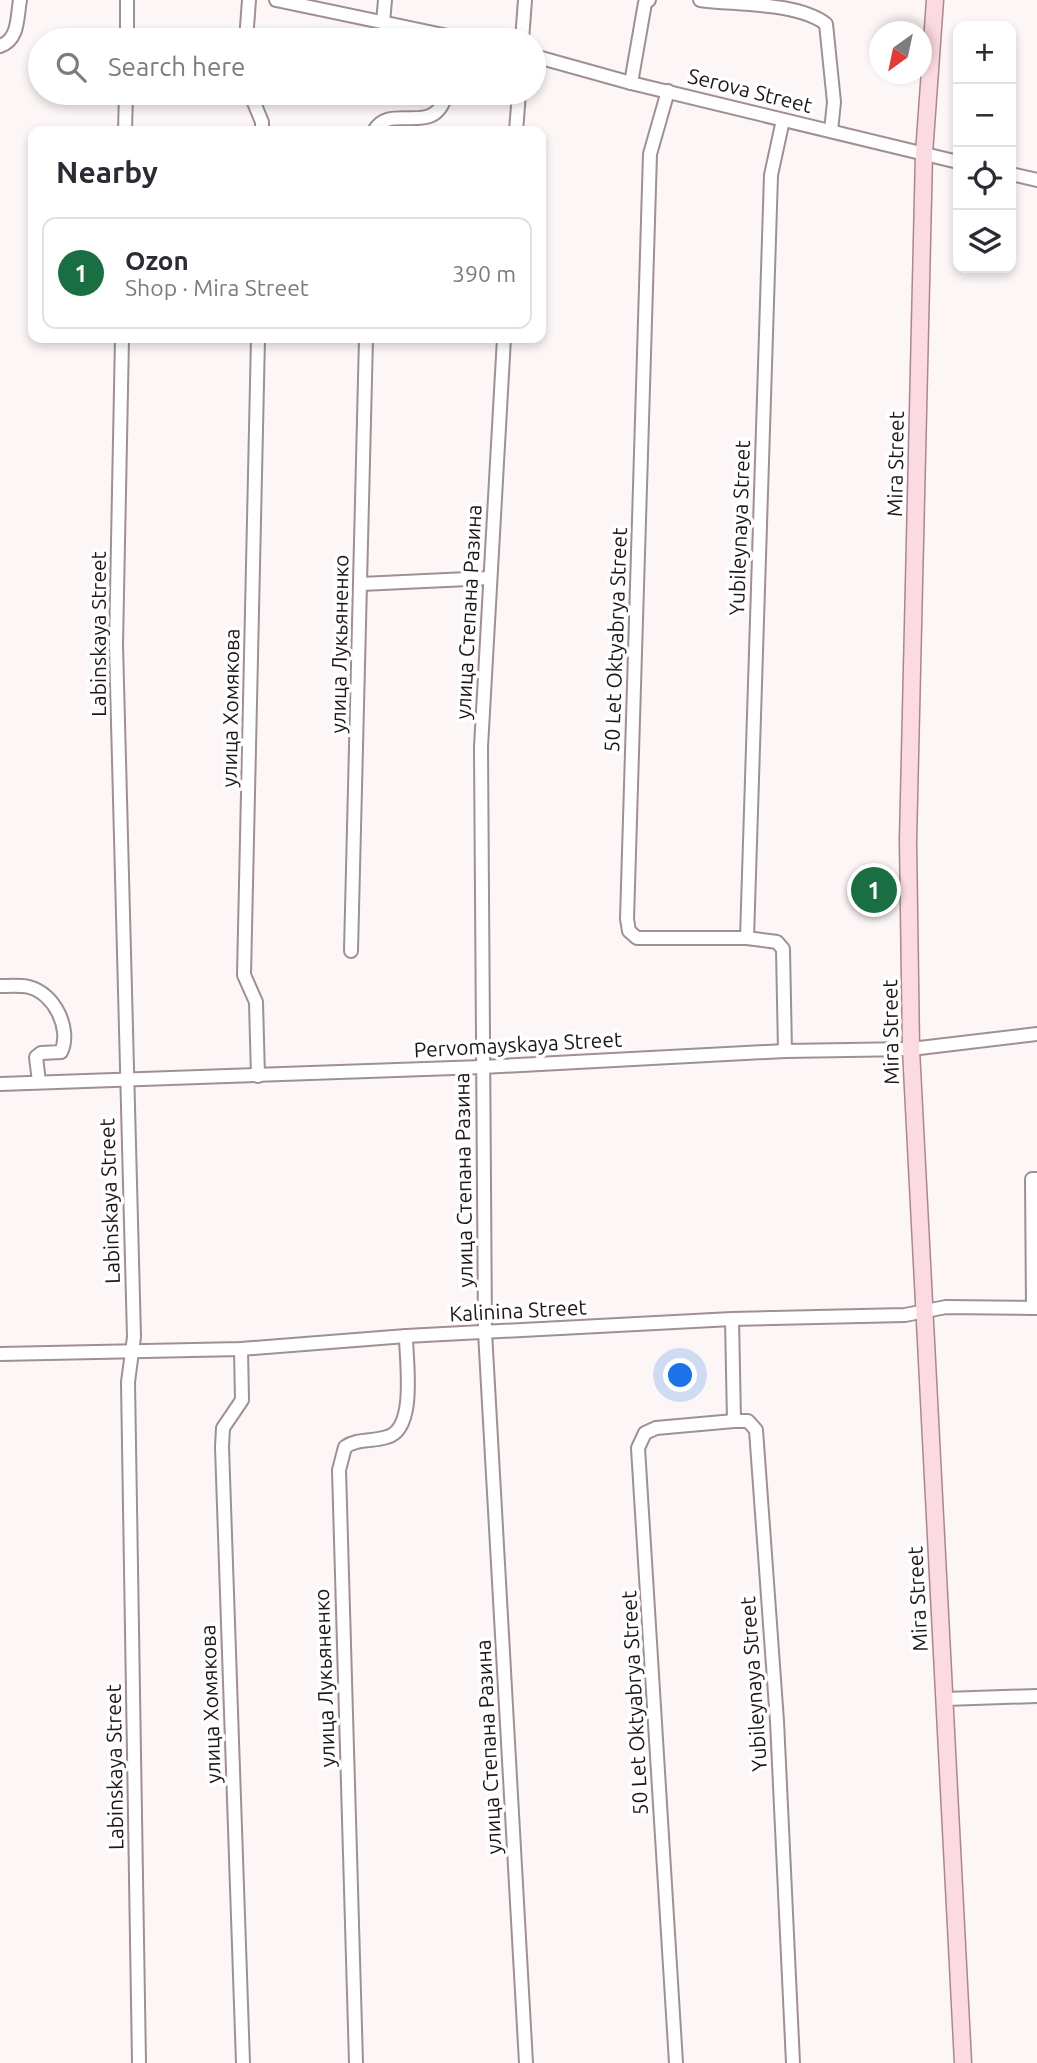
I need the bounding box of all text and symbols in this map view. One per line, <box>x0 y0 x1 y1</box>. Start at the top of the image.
north arrow <box>869 21 932 84</box>
map controls <box>953 21 1016 273</box>
button: + <box>953 21 1016 84</box>
search box <box>28 28 546 105</box>
icon: search <box>52 48 90 86</box>
text: Search here <box>108 52 245 81</box>
street label: Serova Street <box>686 63 815 117</box>
button: − <box>953 84 1016 147</box>
button: locate <box>953 147 1016 210</box>
text: Nearby <box>56 155 158 189</box>
button: layers <box>953 210 1016 273</box>
text: Ozon <box>125 246 189 275</box>
text: 1 <box>75 261 87 286</box>
text: 390 m <box>452 261 516 286</box>
text: Shop · Mira Street <box>125 275 309 300</box>
street label: Mira Street <box>882 411 908 517</box>
street label: Yubileynaya Street <box>724 440 754 616</box>
street label: улица Степана Разина <box>450 504 486 720</box>
street label: 50 Let Oktyabrya Street <box>599 527 631 753</box>
street label: Labinskaya Street <box>86 551 110 717</box>
street label: улица Лукьяненко <box>325 554 353 734</box>
street label: улица Хомякова <box>217 628 243 788</box>
pin: 1 <box>851 864 897 916</box>
street label: Mira Street <box>877 979 903 1085</box>
street label: Pervomayskaya Street <box>413 1027 623 1061</box>
street label: улица Степана Разина <box>449 1072 477 1288</box>
street label: Labinskaya Street <box>94 1118 124 1284</box>
street label: Kalinina Street <box>449 1294 587 1326</box>
your location <box>663 1358 697 1392</box>
street label: Mira Street <box>902 1546 932 1652</box>
street label: улица Лукьяненко <box>309 1588 339 1768</box>
street label: 50 Let Oktyabrya Street <box>616 1590 652 1816</box>
street label: Yubileynaya Street <box>735 1596 771 1772</box>
street label: улица Хомякова <box>195 1624 225 1784</box>
street label: улица Степана Разина <box>470 1639 506 1855</box>
street label: Labinskaya Street <box>101 1684 127 1850</box>

